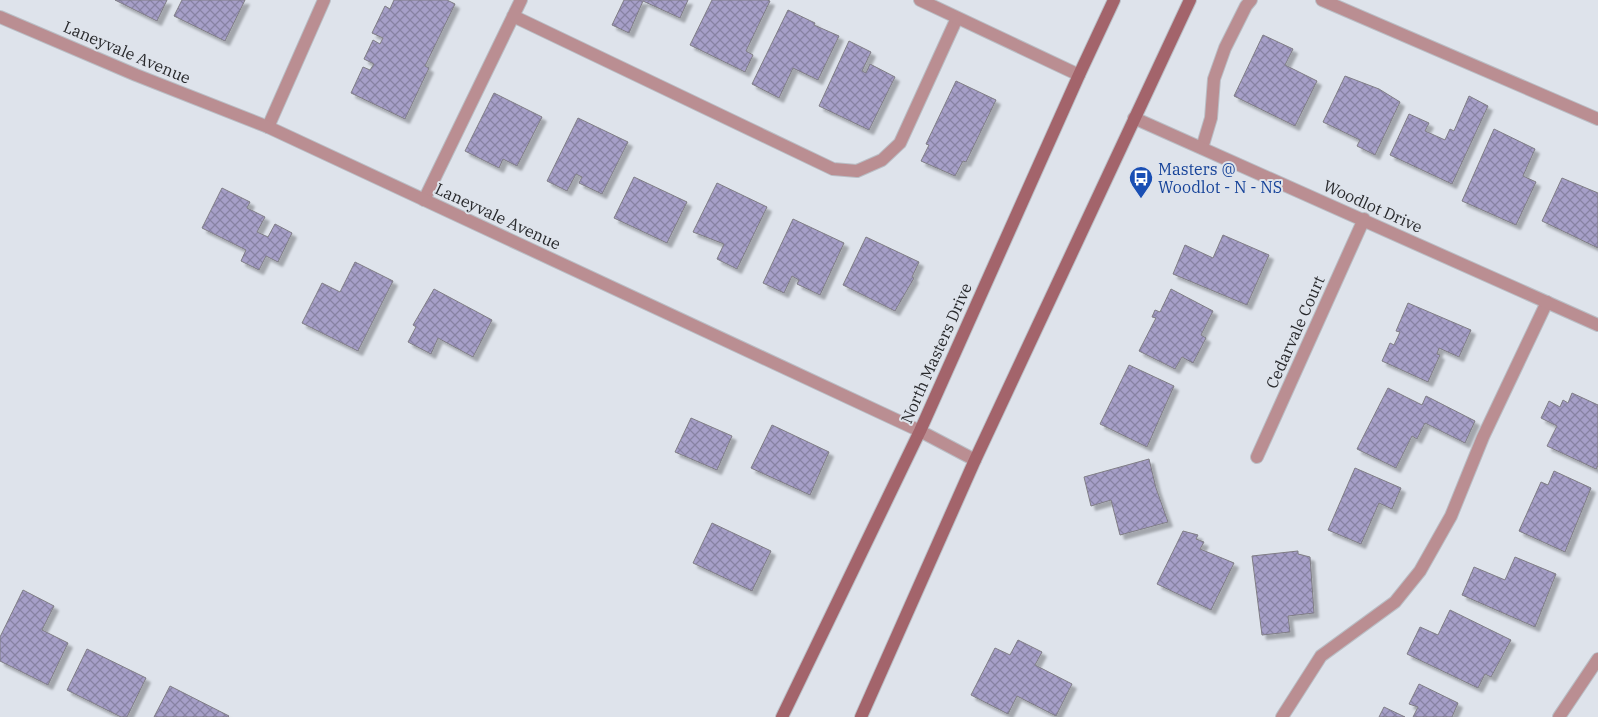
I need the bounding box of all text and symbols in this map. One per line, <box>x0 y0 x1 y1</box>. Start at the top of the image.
street label: Laneyvale Avenue <box>60 16 194 88</box>
place label: Masters @ Woodlot - N - NS <box>1158 159 1282 197</box>
bus stop icon: Masters @ Woodlot - N - NS <box>1128 165 1154 199</box>
street label: Woodlot Drive <box>1320 175 1426 237</box>
street label: Laneyvale Avenue <box>432 178 564 254</box>
street label: Cedarvale Court <box>1261 272 1329 391</box>
street label: North Masters Drive <box>896 280 976 426</box>

